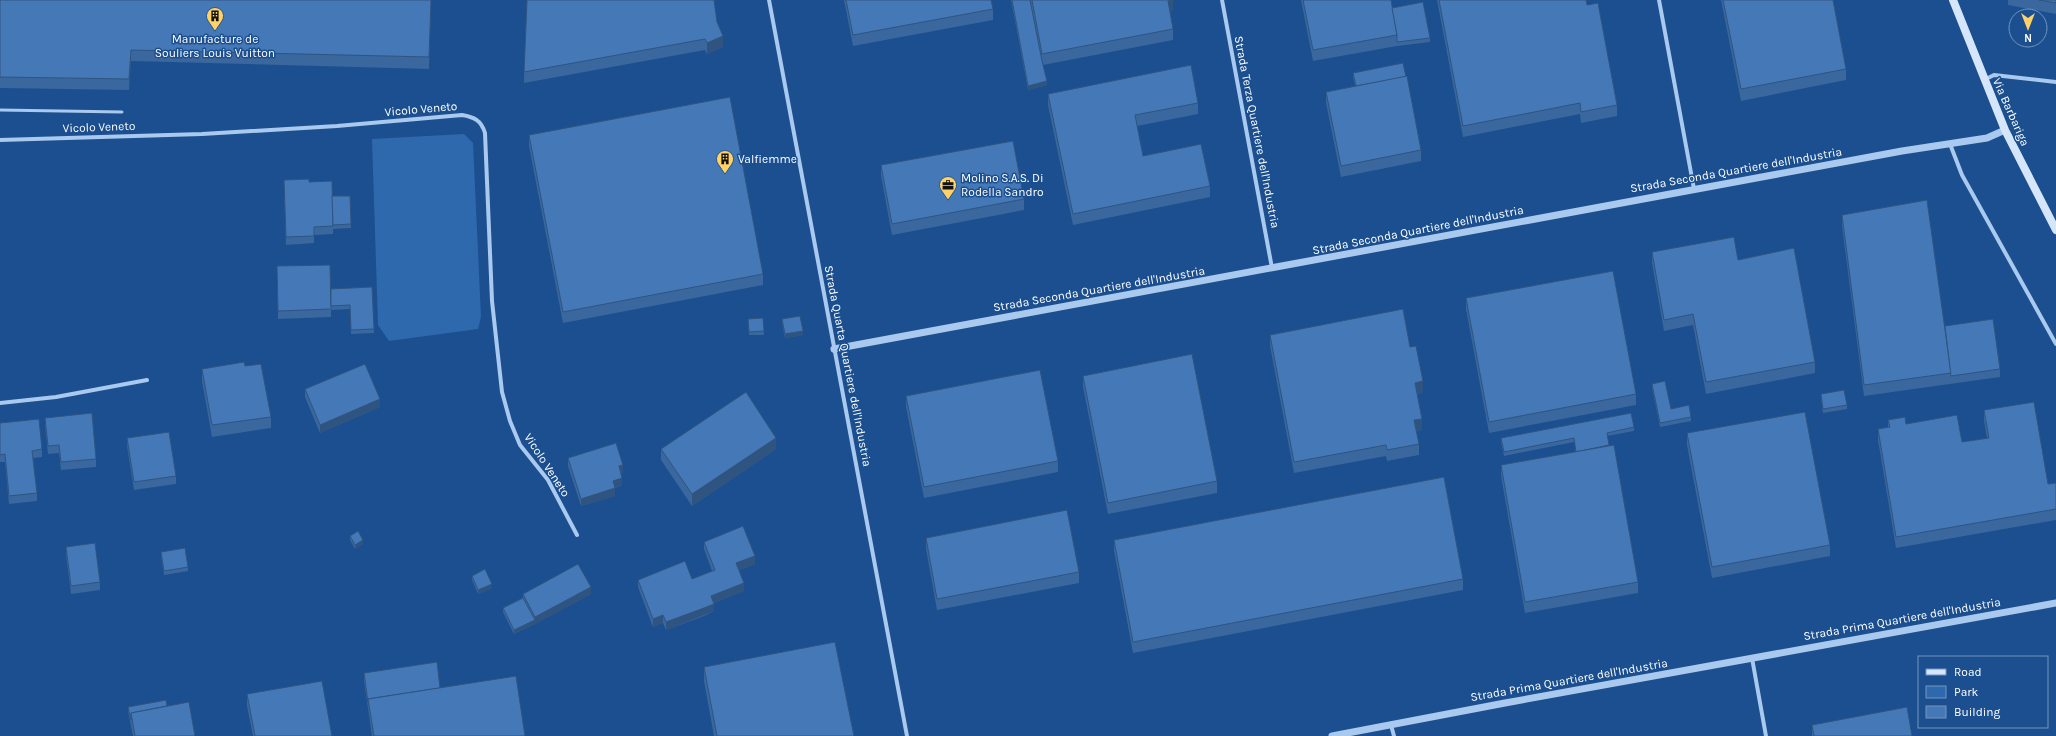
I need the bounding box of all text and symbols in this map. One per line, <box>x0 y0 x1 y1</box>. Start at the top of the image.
building icon: Manufacture de Souliers Louis Vuitton <box>205 6 225 31</box>
north arrow <box>2008 8 2048 48</box>
text: N <box>2024 31 2032 44</box>
place label: Manufacture de Souliers Louis Vuitton <box>155 32 275 60</box>
street label: Strada Terza Quartiere dell'Industria <box>1231 35 1283 229</box>
street label: Via Barbariga <box>1990 76 2032 148</box>
street label: Vicolo Veneto <box>384 99 458 119</box>
street label: Vicolo Veneto <box>62 119 136 135</box>
street label: Strada Seconda Quartiere dell'Industria <box>1629 144 1843 196</box>
building icon: Valfiemme <box>715 149 735 174</box>
place label: Valfiemme <box>738 152 797 166</box>
place label: Molino S.A.S. Di Rodella Sandro <box>961 171 1043 199</box>
office icon: Molino S.A.S. Di Rodella Sandro <box>938 175 958 200</box>
street label: Strada Seconda Quartiere dell'Industria <box>1311 203 1525 257</box>
street label: Strada Seconda Quartiere dell'Industria <box>992 263 1206 315</box>
street label: Strada Quarta Quartiere dell'Industria <box>822 264 874 468</box>
street label: Vicolo Veneto <box>521 431 573 499</box>
street label: Strada Prima Quartiere dell'Industria <box>1802 595 2002 643</box>
street label: Strada Prima Quartiere dell'Industria <box>1469 656 1669 704</box>
legend <box>1918 656 2048 728</box>
text: Road <box>1954 665 1982 679</box>
text: Park <box>1954 685 1979 699</box>
text: Building <box>1954 705 2001 719</box>

